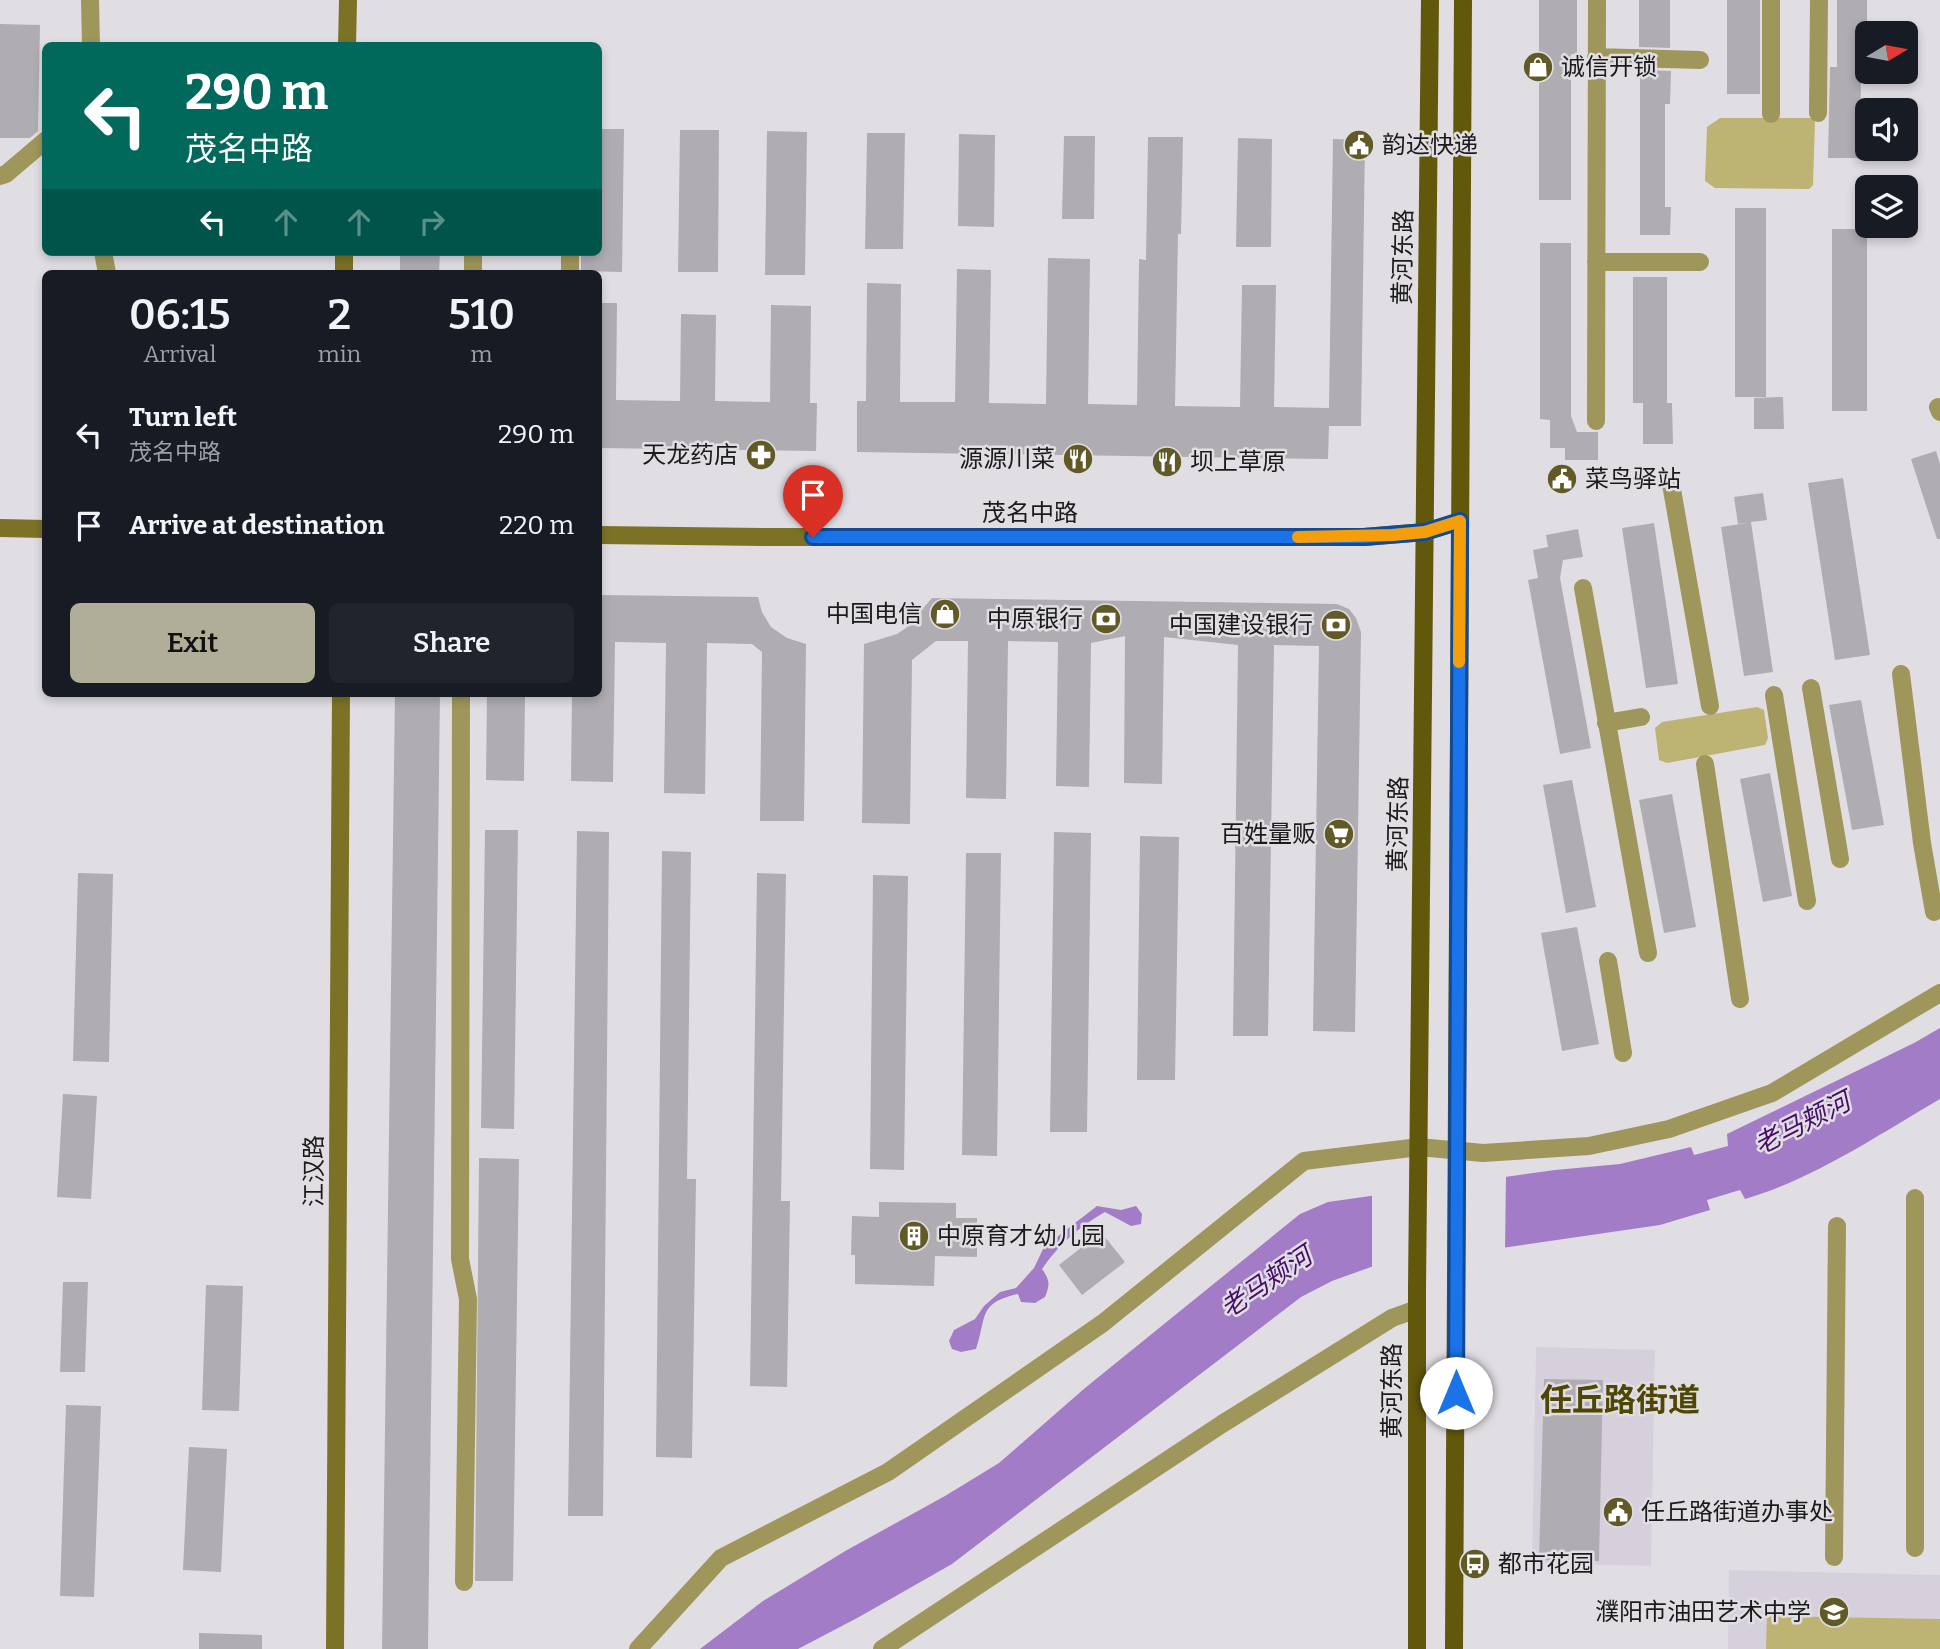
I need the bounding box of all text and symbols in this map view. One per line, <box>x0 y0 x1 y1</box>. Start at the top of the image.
north arrow <box>1855 21 1918 84</box>
map controls <box>1855 21 1918 238</box>
shop icon: 诚信开锁 <box>1521 50 1555 84</box>
place label: 诚信开锁 <box>1561 53 1657 81</box>
text: 290 m <box>185 63 328 122</box>
icon: left <box>70 70 161 161</box>
button: sound <box>1855 98 1918 161</box>
public building icon: 韵达快递 <box>1342 128 1376 162</box>
text: 茂名中路 <box>185 130 313 168</box>
place label: 韵达快递 <box>1382 131 1478 159</box>
button: layers <box>1855 175 1918 238</box>
icon: left <box>194 203 232 241</box>
icon: ahead <box>267 203 305 241</box>
icon: ahead <box>340 203 378 241</box>
icon: right <box>413 203 451 241</box>
street label: 黄河东路 <box>1388 209 1418 305</box>
text: 06:15 <box>129 290 231 340</box>
text: 2 <box>328 290 351 340</box>
text: 510 <box>448 290 515 340</box>
text: Arrival <box>143 340 216 368</box>
text: min <box>318 340 361 368</box>
text: m <box>471 340 492 368</box>
text: Turn left <box>129 402 237 433</box>
icon: left <box>70 416 108 454</box>
text: 290 m <box>498 419 574 450</box>
text: 茂名中路 <box>129 438 221 466</box>
pharmacy icon: 天龙药店 <box>744 438 778 472</box>
place label: 天龙药店 <box>642 441 738 469</box>
restaurant icon: 源源川菜 <box>1061 442 1095 476</box>
place label: 源源川菜 <box>959 445 1055 473</box>
restaurant icon: 坝上草原 <box>1150 445 1184 479</box>
place label: 坝上草原 <box>1190 448 1286 476</box>
public building icon: 菜鸟驿站 <box>1545 462 1579 496</box>
pin <box>783 465 843 537</box>
place label: 菜鸟驿站 <box>1585 465 1681 493</box>
icon: arrive <box>794 476 832 514</box>
street label: 茂名中路 <box>982 499 1078 527</box>
icon: arrive <box>70 507 108 545</box>
text: Arrive at destination <box>129 510 384 541</box>
text: 220 m <box>499 510 574 541</box>
shop icon: 中国电信 <box>928 597 962 631</box>
place label: 中国电信 <box>826 600 922 628</box>
bank icon: 中原银行 <box>1089 602 1123 636</box>
button: Exit <box>70 603 315 683</box>
button: Share <box>329 603 574 683</box>
place label: 中原银行 <box>987 605 1083 633</box>
bank icon: 中国建设银行 <box>1319 608 1353 642</box>
place label: 中国建设银行 <box>1169 611 1313 639</box>
street label: 黄河东路 <box>1383 776 1413 872</box>
supermarket icon: 百姓量贩 <box>1322 817 1356 851</box>
place label: 百姓量贩 <box>1220 820 1316 848</box>
water label: 老马颊河 <box>1749 1084 1860 1161</box>
street label: 江汉路 <box>300 1135 328 1207</box>
building icon: 中原育才幼儿园 <box>897 1219 931 1253</box>
place label: 中原育才幼儿园 <box>937 1222 1105 1250</box>
water label: 老马颊河 <box>1214 1238 1322 1324</box>
street label: 黄河东路 <box>1378 1343 1406 1439</box>
position arrow <box>1419 1356 1493 1430</box>
district label: 任丘路街道 <box>1540 1381 1700 1419</box>
public building icon: 任丘路街道办事处 <box>1601 1495 1635 1529</box>
place label: 任丘路街道办事处 <box>1641 1498 1833 1526</box>
bus stop icon: 都市花园 <box>1458 1547 1492 1581</box>
place label: 都市花园 <box>1498 1550 1594 1578</box>
school or university icon: 濮阳市油田艺术中学 <box>1817 1595 1851 1629</box>
place label: 濮阳市油田艺术中学 <box>1595 1598 1811 1626</box>

